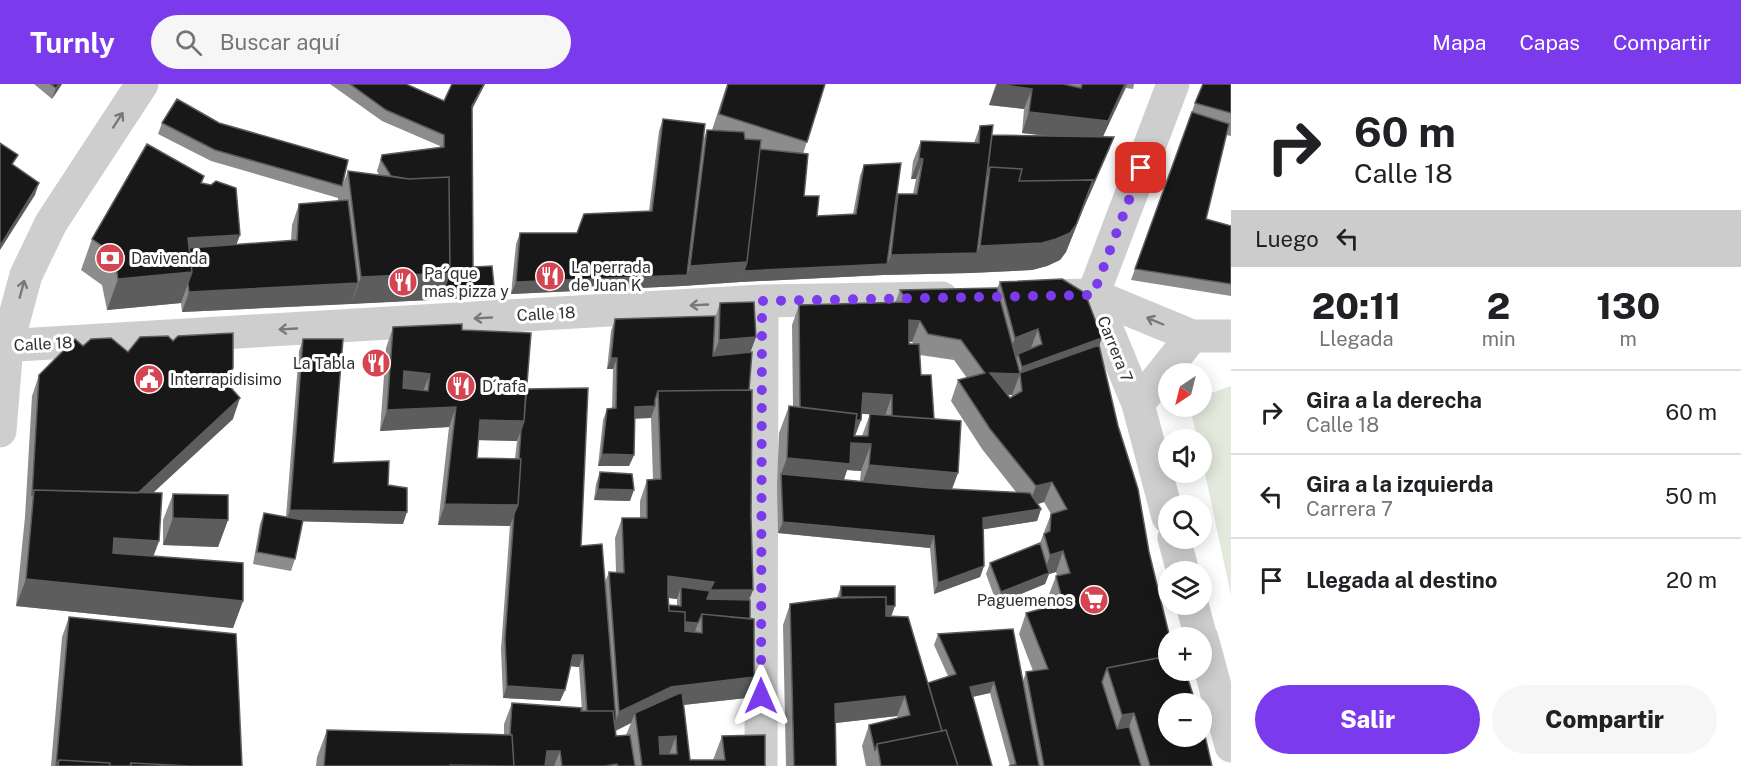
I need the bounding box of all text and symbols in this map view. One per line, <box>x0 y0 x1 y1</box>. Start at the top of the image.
search box <box>151 15 571 69</box>
text: Turnly <box>30 26 115 59</box>
icon: search <box>172 26 205 59</box>
text: Buscar aquí <box>220 29 340 55</box>
text: Mapa <box>1432 30 1486 55</box>
text: Capas <box>1519 30 1580 55</box>
text: Compartir <box>1613 30 1711 55</box>
text: 60 m <box>1354 107 1456 156</box>
icon: right <box>1255 108 1333 186</box>
one-way arrow <box>113 112 125 129</box>
pin <box>1115 142 1166 193</box>
icon: arrive <box>1124 151 1157 184</box>
text: Calle 18 <box>1354 157 1453 189</box>
icon: left <box>1331 222 1364 255</box>
text: Luego <box>1255 226 1319 252</box>
bank icon: Davivenda <box>94 242 126 274</box>
place label: Davivenda <box>131 249 207 268</box>
place label: La perrada de Juan K <box>571 258 651 295</box>
restaurant icon: La perrada de Juan K <box>534 260 566 292</box>
place label: Pa´ que mas pizza y <box>424 264 509 301</box>
restaurant icon: Pa´ que mas pizza y <box>387 266 419 298</box>
one-way arrow <box>17 280 28 299</box>
text: 20:11 <box>1312 285 1401 327</box>
text: 2 <box>1487 285 1510 327</box>
text: 130 <box>1596 285 1660 327</box>
one-way arrow <box>689 299 709 310</box>
street label: Calle 18 <box>516 303 576 325</box>
one-way arrow <box>474 312 494 323</box>
street label: Carrera 7 <box>1093 313 1137 385</box>
one-way arrow <box>1146 315 1164 326</box>
one-way arrow <box>279 324 299 335</box>
text: Llegada <box>1319 327 1394 351</box>
text: min <box>1482 327 1516 351</box>
text: m <box>1620 327 1637 351</box>
street label: Calle 18 <box>13 333 73 355</box>
restaurant icon: La Tabla <box>360 347 392 379</box>
place label: La Tabla <box>293 354 355 373</box>
public building icon: Interrapidisimo <box>133 363 165 395</box>
north arrow <box>1158 363 1212 417</box>
map controls <box>1158 363 1212 747</box>
place label: Interrapidisimo <box>170 370 282 389</box>
restaurant icon: D´rafa <box>445 370 477 402</box>
place label: D´rafa <box>482 377 526 396</box>
text: Gira a la derecha <box>1306 387 1482 413</box>
icon: right <box>1255 396 1288 429</box>
text: 60 m <box>1666 399 1717 425</box>
text: Calle 18 <box>1306 413 1379 437</box>
button: sound <box>1158 429 1212 483</box>
text: Gira a la izquierda <box>1306 471 1493 497</box>
icon: left <box>1255 480 1288 513</box>
text: 50 m <box>1665 483 1717 509</box>
button: search <box>1158 495 1212 549</box>
text: Carrera 7 <box>1306 497 1393 521</box>
button: layers <box>1158 561 1212 615</box>
icon: arrive <box>1255 564 1288 597</box>
text: Llegada al destino <box>1306 567 1497 593</box>
text: 20 m <box>1666 567 1717 593</box>
supermarket icon: Paguemenos <box>1078 584 1110 616</box>
place label: Paguemenos <box>977 591 1073 610</box>
button: + <box>1158 627 1212 681</box>
position arrow <box>729 664 793 728</box>
button: Salir <box>1255 685 1480 754</box>
button: Compartir <box>1492 685 1717 754</box>
button: − <box>1158 693 1212 747</box>

